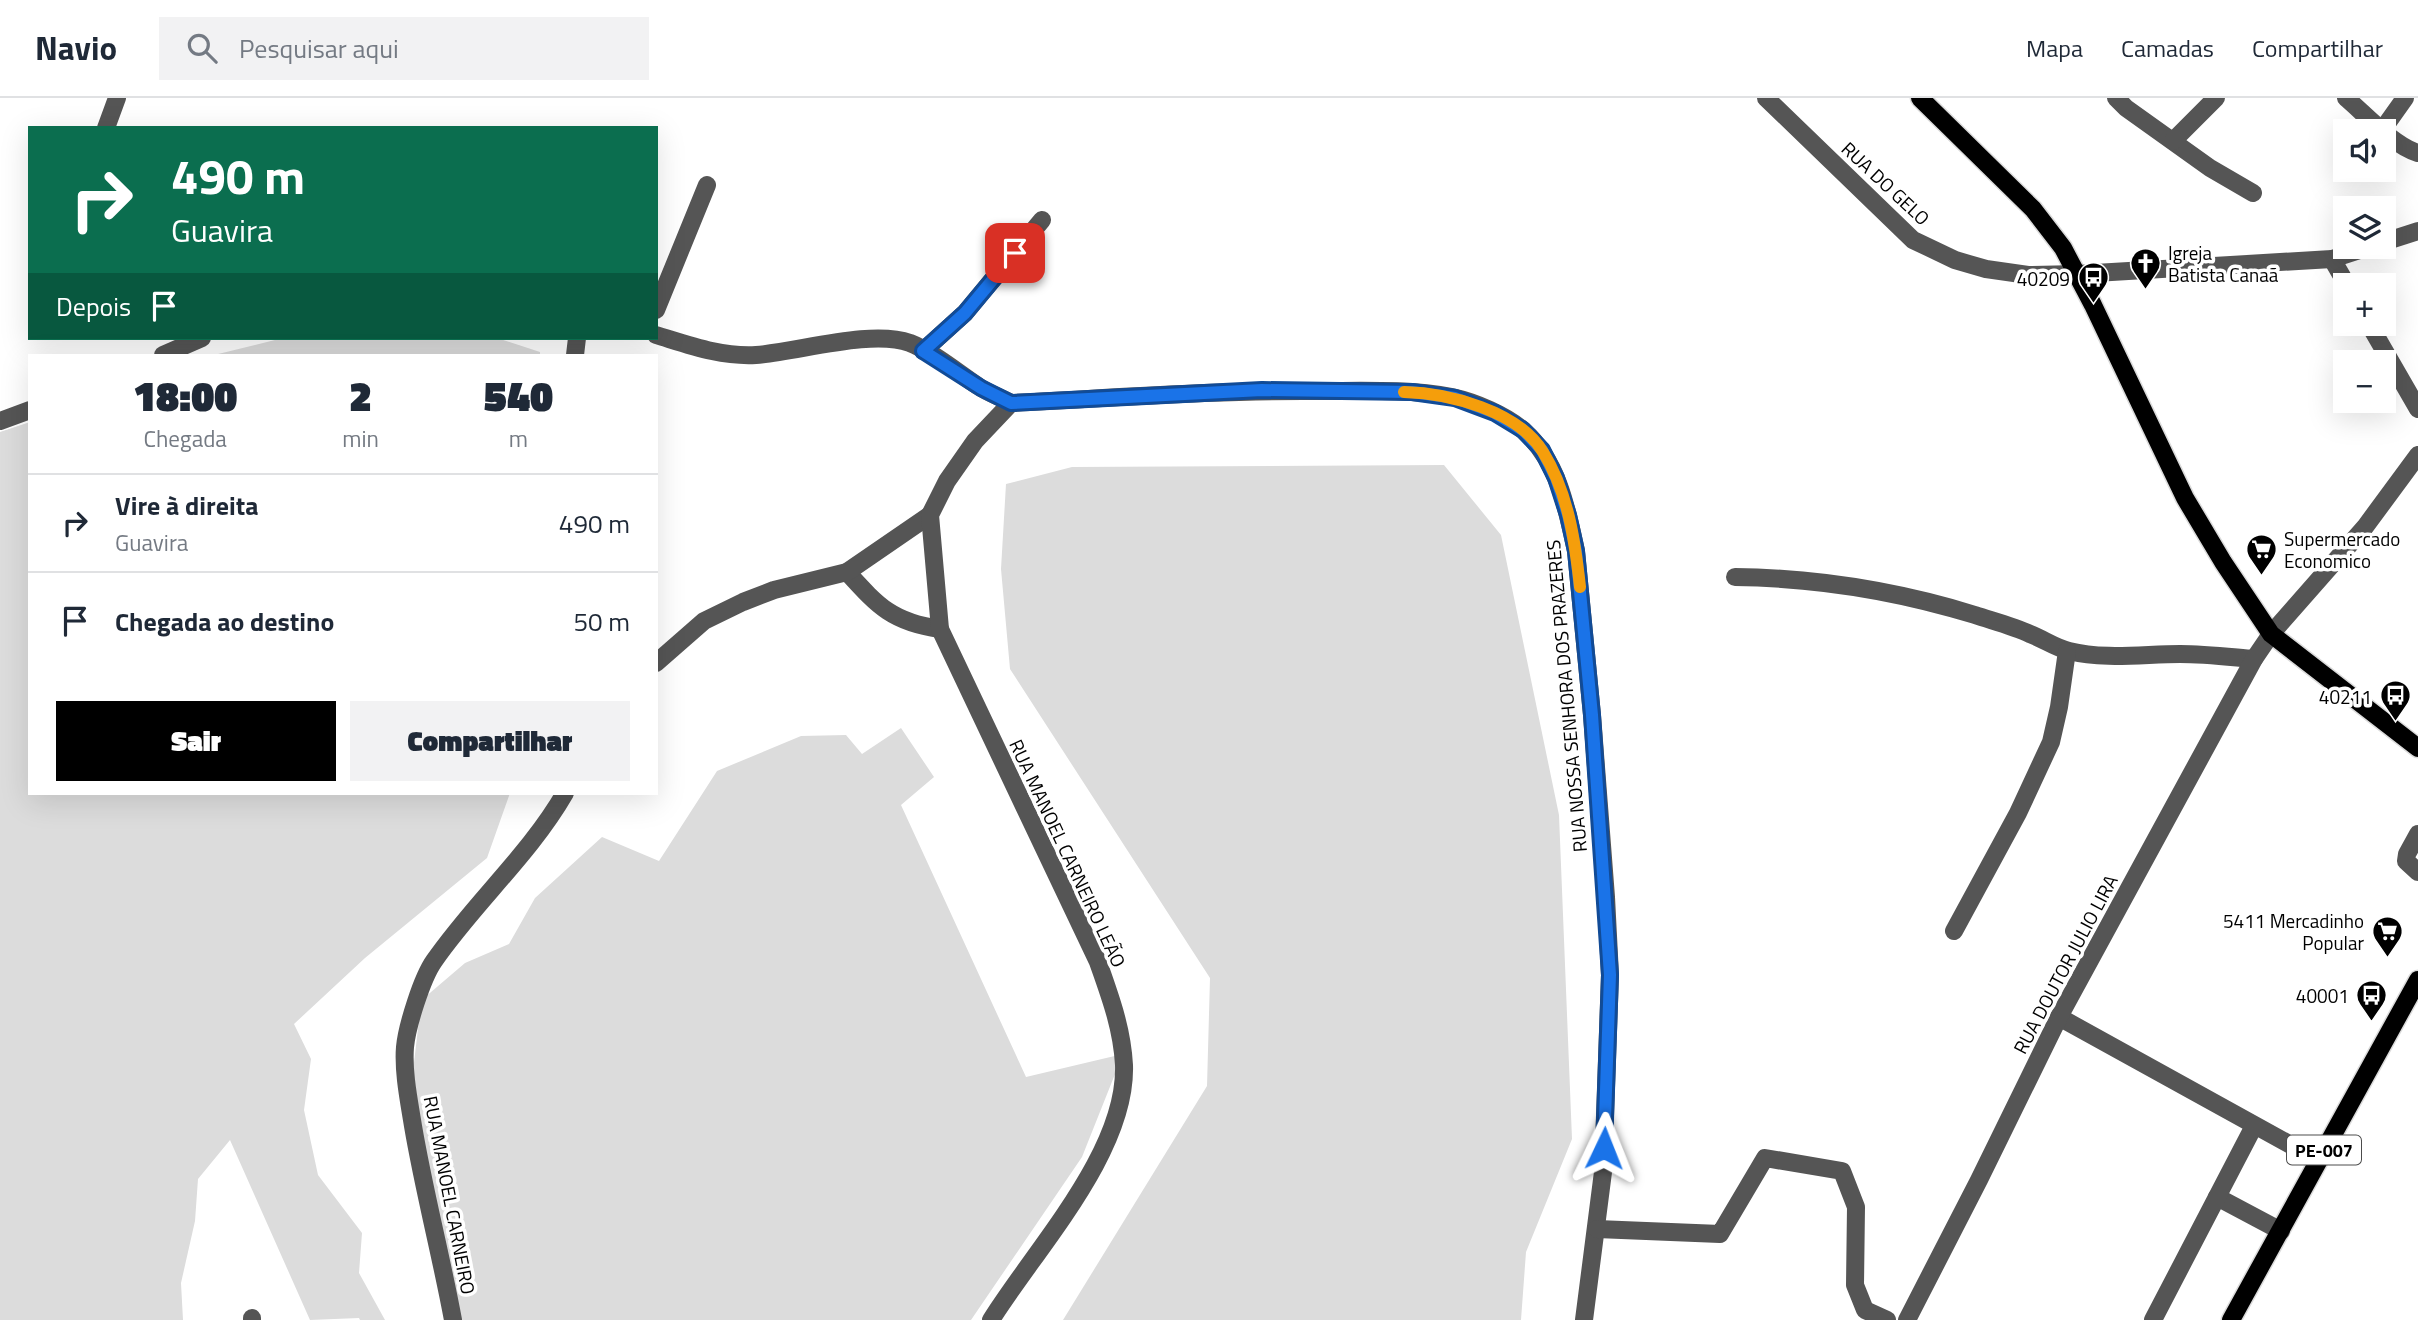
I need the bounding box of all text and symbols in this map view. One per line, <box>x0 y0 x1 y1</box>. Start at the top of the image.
search box <box>159 17 649 80</box>
text: Navio <box>35 23 117 73</box>
icon: search <box>183 29 221 67</box>
text: Pesquisar aqui <box>239 29 399 68</box>
text: Mapa <box>2026 30 2083 66</box>
text: Camadas <box>2121 30 2214 66</box>
text: Compartilhar <box>2252 30 2383 66</box>
map controls <box>2333 119 2396 413</box>
button: sound <box>2333 119 2396 182</box>
street label: RUA DO GELO <box>1835 134 1937 232</box>
text: 490 m <box>171 138 305 213</box>
icon: right <box>56 154 147 245</box>
button: layers <box>2333 196 2396 259</box>
text: Guavira <box>171 206 273 254</box>
pin <box>985 223 1045 283</box>
icon: arrive <box>996 234 1034 272</box>
place label: Igreja Batista Canaã <box>2168 238 2279 289</box>
church icon: Igreja Batista Canaã <box>2128 246 2162 290</box>
bus stop icon: 40209 <box>2076 261 2110 305</box>
place label: 40209 <box>2017 264 2070 293</box>
button: + <box>2333 273 2396 336</box>
text: Depois <box>56 287 131 326</box>
icon: arrive <box>145 287 183 325</box>
button: − <box>2333 350 2396 413</box>
text: 18:00 <box>133 363 237 427</box>
text: 2 <box>349 363 372 427</box>
text: 540 <box>484 363 553 427</box>
text: Chegada <box>143 421 227 456</box>
text: min <box>342 421 379 456</box>
text: m <box>509 421 528 456</box>
text: Vire à direita <box>115 486 258 525</box>
icon: right <box>56 504 94 542</box>
text: 490 m <box>559 504 630 543</box>
place label: Supermercado Economico <box>2284 524 2400 575</box>
text: Guavira <box>115 525 188 560</box>
supermarket icon: Supermercado Economico <box>2244 532 2278 576</box>
street label: RUA NOSSA SENHORA DOS PRAZERES <box>1538 539 1594 853</box>
icon: arrive <box>56 602 94 640</box>
text: Chegada ao destino <box>115 602 334 641</box>
text: 50 m <box>573 602 630 641</box>
bus stop icon: 40211 <box>2378 679 2412 723</box>
place label: 40211 <box>2319 682 2372 711</box>
button: Sair <box>56 701 336 781</box>
button: Compartilhar <box>350 701 630 781</box>
street label: RUA MANOEL CARNEIRO LEÃO <box>1002 734 1134 972</box>
street label: RUA DOUTOR JULIO LIRA <box>2005 869 2125 1059</box>
place label: 5411 Mercadinho Popular <box>2223 906 2364 957</box>
supermarket icon: 5411 Mercadinho Popular <box>2370 914 2404 958</box>
bus stop icon: 40001 <box>2355 978 2389 1022</box>
place label: 40001 <box>2296 981 2349 1010</box>
street label: RUA MANOEL CARNEIRO <box>417 1093 483 1297</box>
position arrow <box>1567 1111 1641 1185</box>
road number: PE-007 <box>2287 1135 2361 1164</box>

